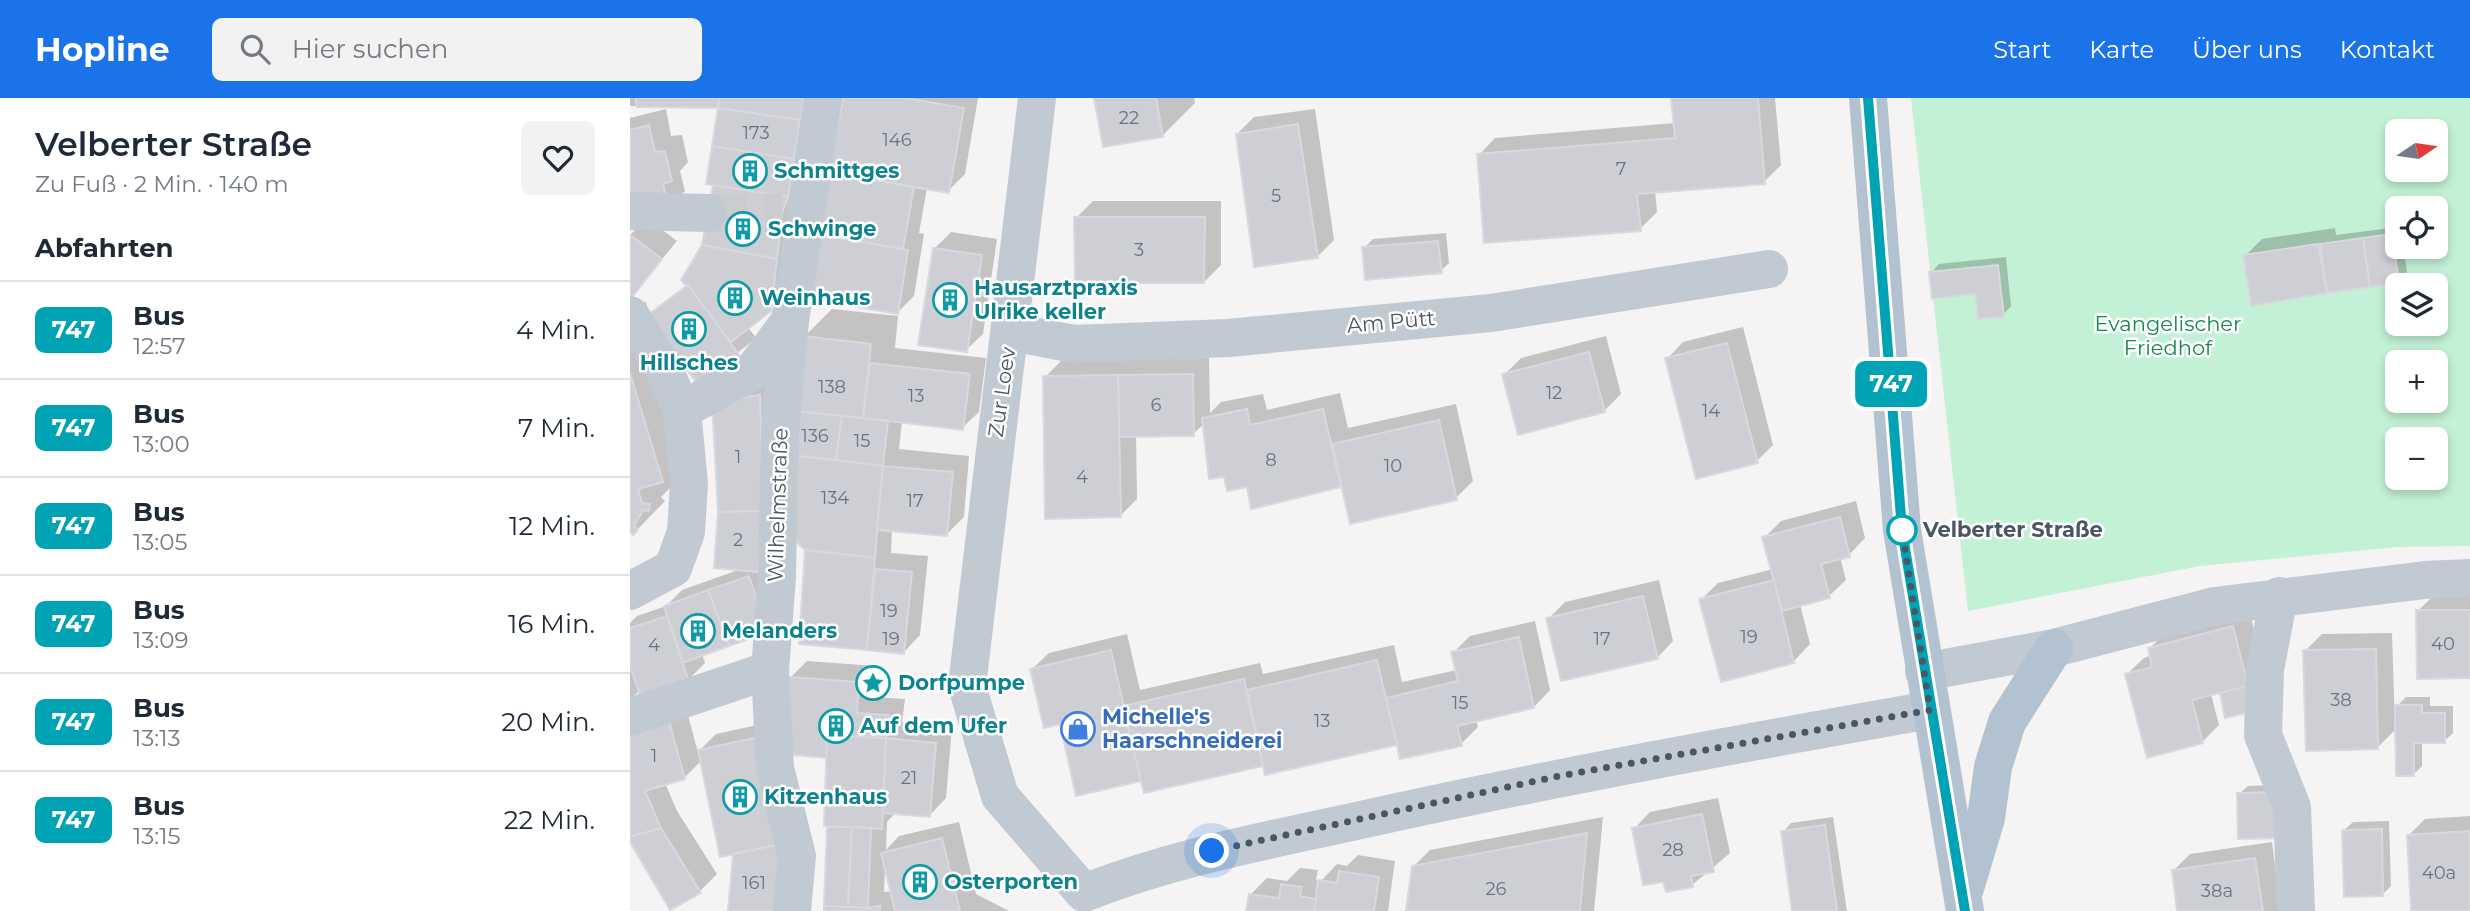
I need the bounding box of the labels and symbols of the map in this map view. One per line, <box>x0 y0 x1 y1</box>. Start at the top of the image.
house number: 22 <box>1119 107 1139 129</box>
north arrow <box>2385 119 2448 182</box>
house number: 173 <box>742 122 770 144</box>
house number: 146 <box>882 129 912 151</box>
building icon: Schmittges <box>731 152 769 190</box>
place label: Schmittges <box>774 158 899 183</box>
house number: 7 <box>1616 158 1626 180</box>
house number: 5 <box>1271 185 1281 207</box>
building icon: Schwinge <box>724 210 762 248</box>
place label: Schwinge <box>768 216 877 241</box>
house number: 3 <box>1134 239 1144 261</box>
place label: Hausarztpraxis Ulrike keller <box>974 275 1138 324</box>
building icon: Weinhaus <box>716 279 754 317</box>
building icon: Hausarztpraxis Ulrike keller <box>931 281 969 319</box>
place label: Weinhaus <box>760 285 870 310</box>
street label: Am Pütt <box>1346 305 1436 338</box>
building icon: Hillsches <box>670 310 708 348</box>
park label: Evangelischer Friedhof <box>2095 311 2241 360</box>
street label: Zur Loev <box>983 345 1020 439</box>
place label: Hillsches <box>640 350 738 375</box>
line badge: 747 <box>1851 361 1931 407</box>
house number: 138 <box>818 376 846 398</box>
house number: 12 <box>1546 382 1562 404</box>
house number: 13 <box>908 385 924 407</box>
house number: 6 <box>1151 394 1162 416</box>
house number: 14 <box>1702 400 1720 422</box>
house number: 136 <box>801 425 829 447</box>
street label: Wilhelmstraße <box>762 427 793 583</box>
house number: 15 <box>854 430 870 452</box>
house number: 1 <box>735 446 741 468</box>
house number: 8 <box>1265 449 1277 471</box>
house number: 10 <box>1384 455 1402 477</box>
house number: 4 <box>1076 466 1088 488</box>
house number: 134 <box>821 487 849 509</box>
house number: 17 <box>906 490 924 512</box>
marker: Velberter Straße <box>1887 515 1917 545</box>
place label: Velberter Straße <box>1922 517 2103 542</box>
house number: 2 <box>733 529 743 551</box>
house number: 19 <box>880 600 898 622</box>
building icon: Melanders <box>679 612 717 650</box>
place label: Melanders <box>722 618 837 643</box>
house number: 19 <box>1740 626 1758 648</box>
house number: 19 <box>882 628 900 650</box>
house number: 17 <box>1593 628 1611 650</box>
house number: 40 <box>2431 633 2455 655</box>
house number: 4 <box>648 634 660 656</box>
place icon: Dorfpumpe <box>854 664 892 702</box>
place label: Dorfpumpe <box>898 670 1025 695</box>
house number: 38 <box>2330 689 2352 711</box>
house number: 15 <box>1452 692 1468 714</box>
place label: Michelle's Haarschneiderei <box>1102 704 1282 753</box>
building icon: Auf dem Ufer <box>817 707 855 745</box>
shop icon: Michelle's Haarschneiderei <box>1059 710 1097 748</box>
house number: 13 <box>1314 710 1330 732</box>
place label: Auf dem Ufer <box>859 713 1007 738</box>
house number: 1 <box>651 745 657 767</box>
house number: 21 <box>901 767 917 789</box>
building icon: Kitzenhaus <box>721 778 759 816</box>
place label: Kitzenhaus <box>764 784 887 809</box>
your location <box>1194 833 1229 868</box>
house number: 28 <box>1662 839 1684 861</box>
house number: 40a <box>2422 862 2456 884</box>
building icon: Osterporten <box>901 863 939 901</box>
place label: Osterporten <box>944 869 1078 894</box>
house number: 161 <box>742 872 766 894</box>
house number: 26 <box>1485 878 1507 900</box>
house number: 38a <box>2201 880 2233 902</box>

